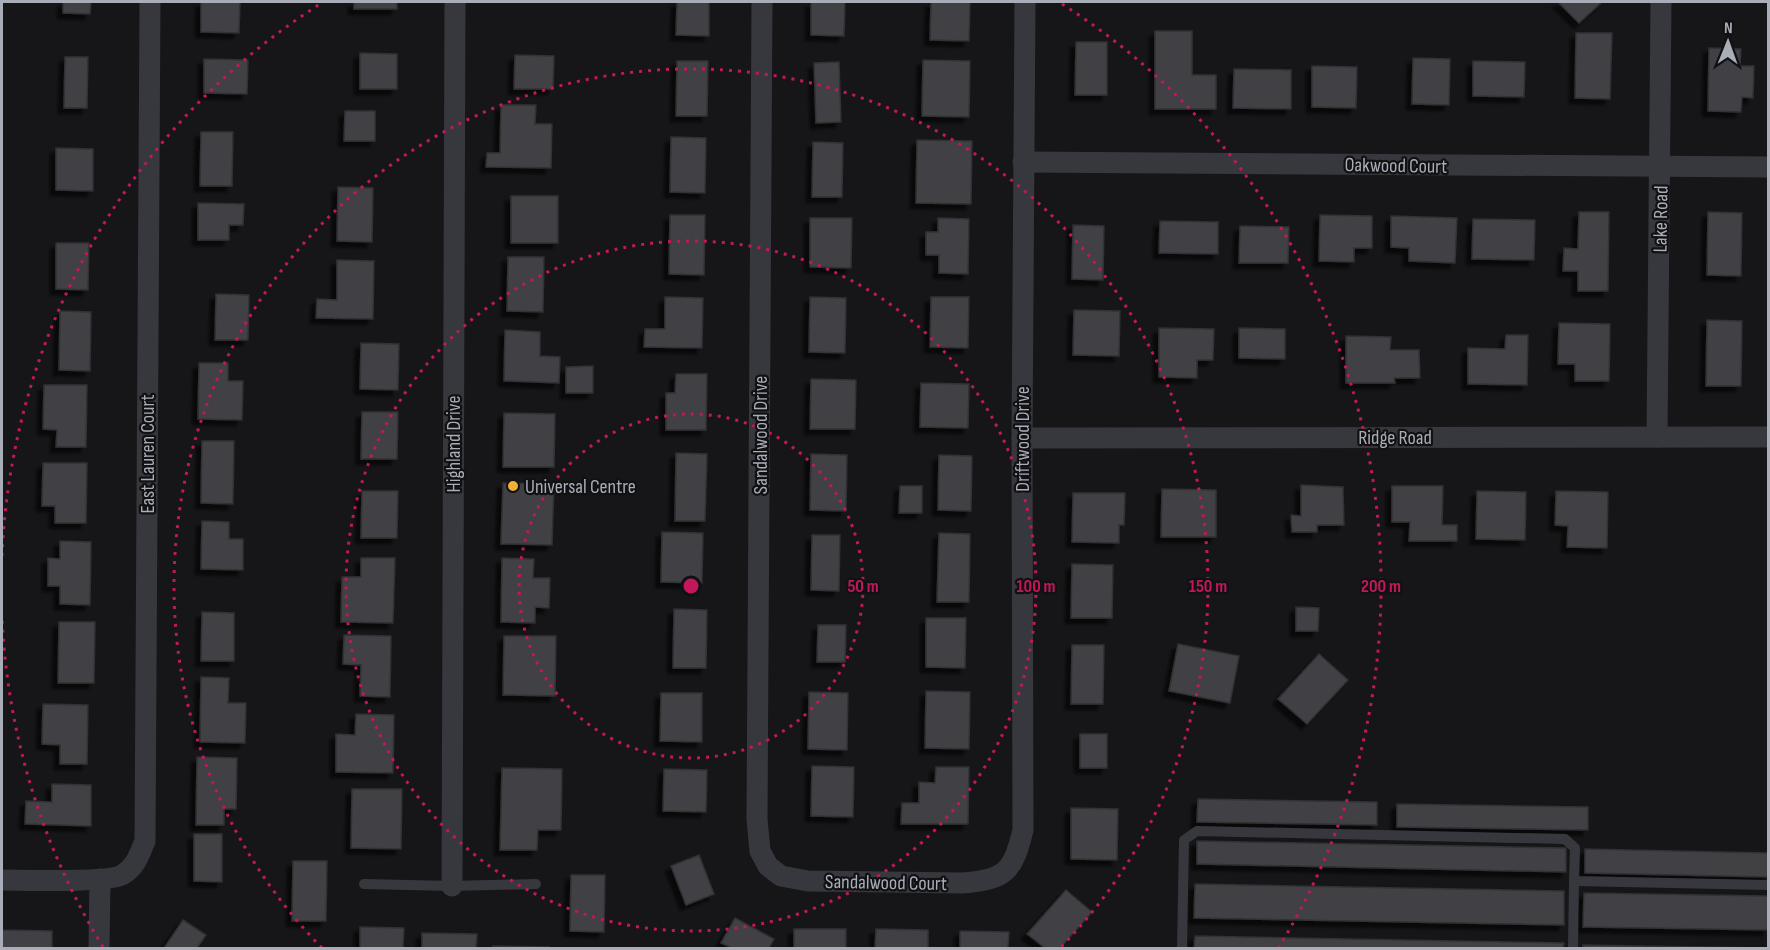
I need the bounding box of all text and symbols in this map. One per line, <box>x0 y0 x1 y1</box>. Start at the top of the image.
north arrow <box>1698 12 1758 72</box>
text: N <box>1724 19 1733 38</box>
street label: Oakwood Court <box>1344 153 1447 179</box>
street label: Lake Road <box>1648 185 1674 253</box>
street label: Sandalwood Drive <box>749 376 773 494</box>
street label: Driftwood Drive <box>1011 386 1035 492</box>
street label: East Lauren Court <box>136 394 160 514</box>
street label: Highland Drive <box>442 396 466 492</box>
street label: Ridge Road <box>1358 426 1432 450</box>
place label: Universal Centre <box>525 475 636 499</box>
marker: Universal Centre <box>506 479 520 493</box>
centre of rings <box>681 576 701 596</box>
text: 50 m <box>847 576 879 597</box>
text: 100 m <box>1017 576 1056 597</box>
text: 150 m <box>1189 576 1227 597</box>
text: 200 m <box>1361 576 1401 597</box>
street label: Sandalwood Court <box>825 870 947 896</box>

